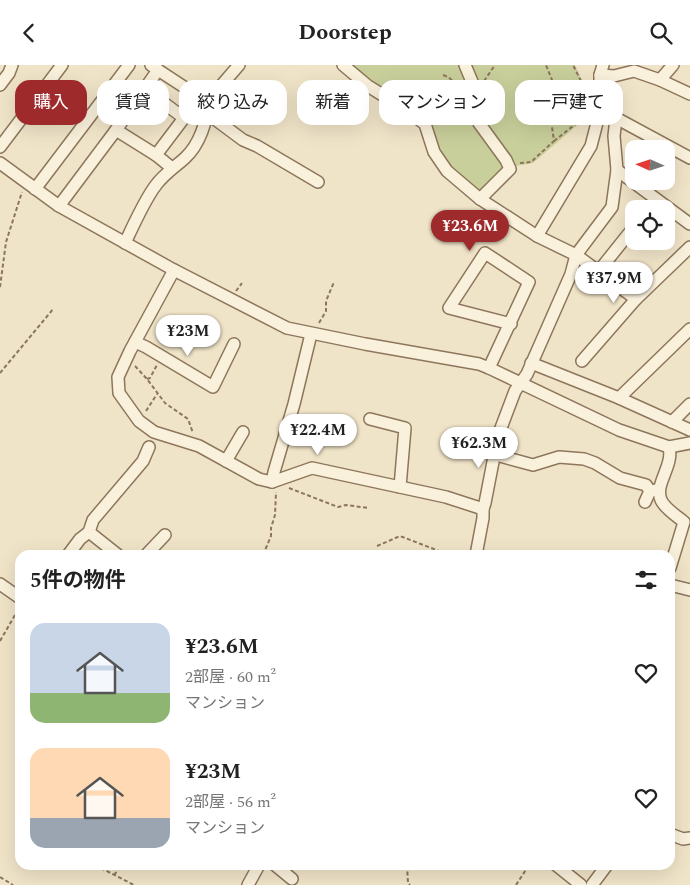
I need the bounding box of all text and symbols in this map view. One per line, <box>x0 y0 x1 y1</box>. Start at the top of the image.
text: Doorstep <box>298 16 392 49</box>
icon: back <box>15 19 43 47</box>
icon: search <box>647 19 675 47</box>
chip: 購入 <box>15 80 87 125</box>
chip: 賃貸 <box>97 80 169 125</box>
chip: 絞り込み <box>179 80 287 125</box>
chip: 新着 <box>297 80 369 125</box>
chip: マンション <box>379 80 505 125</box>
chip: 一戸建て <box>515 80 623 125</box>
north arrow <box>625 140 675 190</box>
map controls <box>625 140 675 250</box>
button: locate <box>625 200 675 250</box>
pin: ¥23.6M <box>429 209 511 252</box>
text: ¥23.6M <box>442 214 498 238</box>
pin: ¥37.9M <box>573 261 655 304</box>
text: ¥37.9M <box>586 266 642 290</box>
pin: ¥23M <box>158 315 218 357</box>
text: ¥23M <box>167 319 209 343</box>
pin: ¥22.4M <box>277 413 359 456</box>
text: ¥22.4M <box>290 418 346 442</box>
pin: ¥62.3M <box>438 427 520 469</box>
text: ¥62.3M <box>451 431 507 455</box>
text: 5件の物件 <box>30 565 126 597</box>
icon: filters <box>632 566 660 594</box>
text: ¥23.6M <box>185 631 259 663</box>
icon: home <box>70 643 130 703</box>
icon: heart <box>632 659 660 687</box>
text: 2部屋 · 60 m² <box>185 665 276 689</box>
text: マンション <box>185 691 265 715</box>
text: ¥23M <box>185 756 241 788</box>
icon: home <box>70 768 130 828</box>
icon: heart <box>632 784 660 812</box>
text: 2部屋 · 56 m² <box>185 790 276 814</box>
text: マンション <box>185 816 265 840</box>

